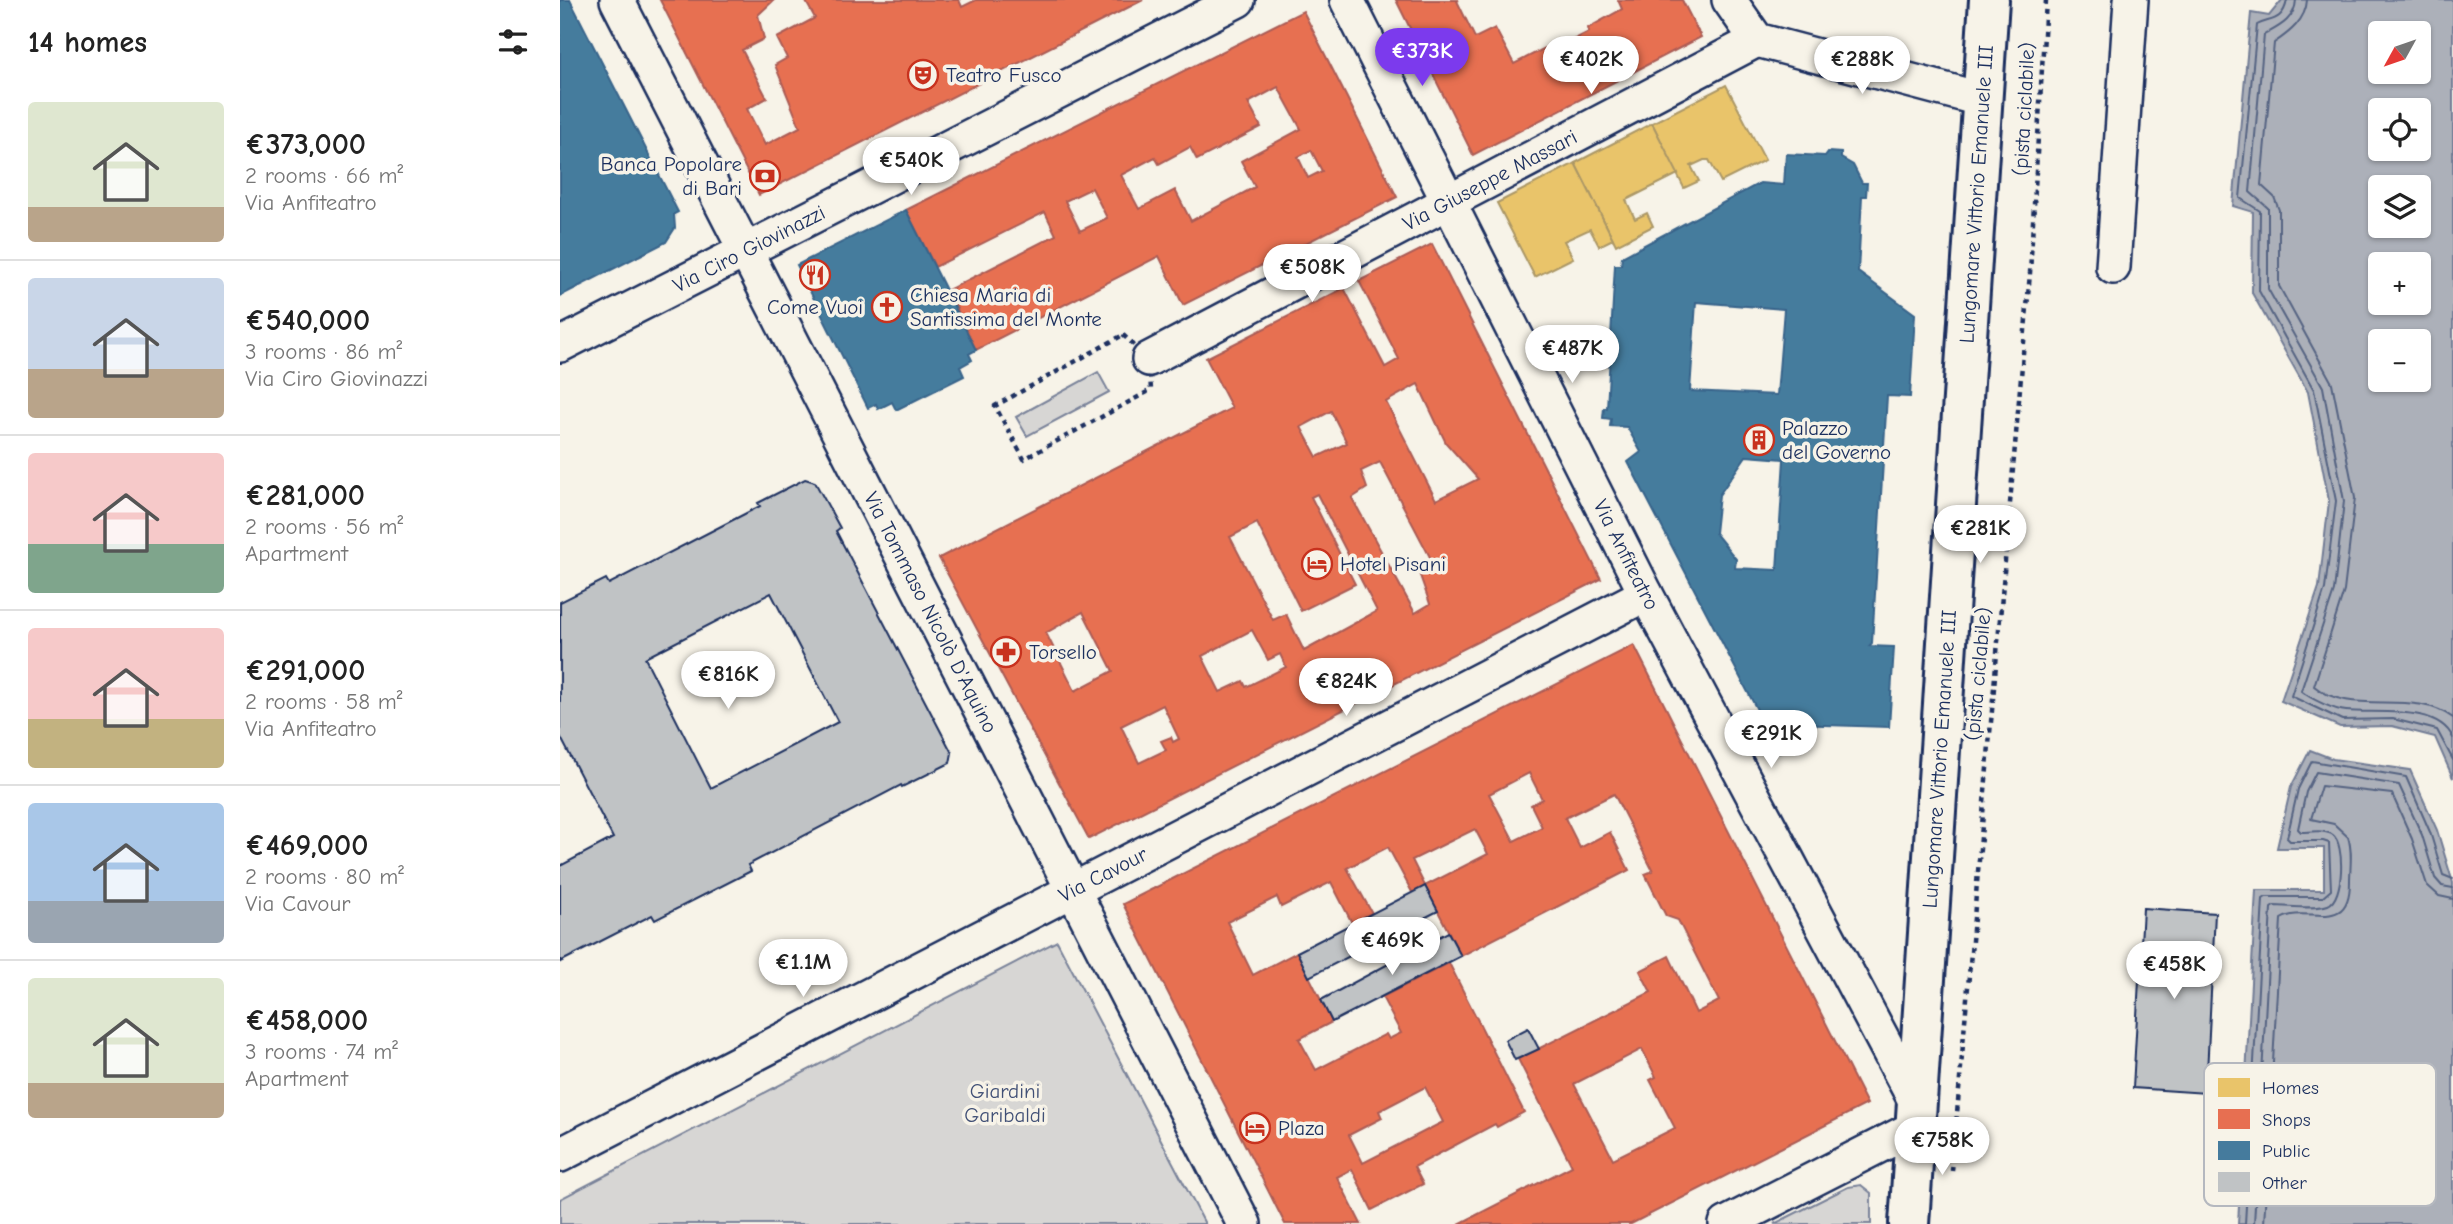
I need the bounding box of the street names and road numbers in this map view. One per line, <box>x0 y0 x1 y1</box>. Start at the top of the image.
street label: (pista ciclabile) <box>2009 41 2039 177</box>
street label: Lungomare Vittorio Emanuele III <box>1955 44 1998 344</box>
street label: Via Giuseppe Massari <box>1399 125 1581 236</box>
street label: Via Ciro Giovinazzi <box>669 200 829 298</box>
street label: Via Tommaso Nicolò D'Aquino <box>859 488 1002 737</box>
street label: Via Anfiteatro <box>1588 496 1664 614</box>
street label: (pista ciclabile) <box>1960 606 1996 742</box>
street label: Lungomare Vittorio Emanuele III <box>1918 609 1961 909</box>
street label: Via Cavour <box>1055 842 1152 907</box>

